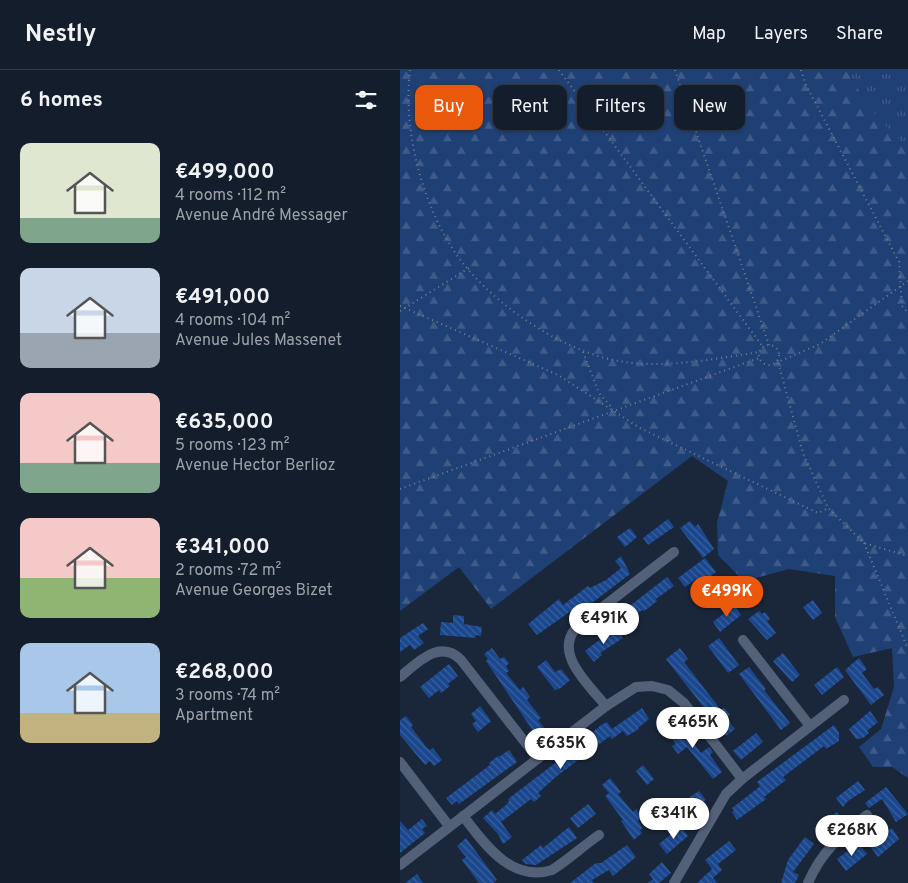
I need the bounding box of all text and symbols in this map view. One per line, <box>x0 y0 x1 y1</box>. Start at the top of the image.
text: Nestly <box>25 20 96 50</box>
text: Map <box>692 23 726 46</box>
text: Layers <box>754 23 808 46</box>
text: Share <box>836 23 883 46</box>
chip: Buy <box>415 85 483 130</box>
chip: Rent <box>493 85 567 130</box>
chip: Filters <box>577 85 664 130</box>
chip: New <box>674 85 745 130</box>
icon: filters <box>352 86 380 114</box>
text: 6 homes <box>20 87 103 114</box>
text: €499,000 <box>175 159 274 186</box>
icon: home <box>60 163 120 223</box>
text: 4 rooms · 112 m² <box>175 186 286 206</box>
text: Avenue André Messager <box>175 206 348 226</box>
text: €491,000 <box>175 284 270 311</box>
icon: home <box>60 288 120 348</box>
text: 4 rooms · 104 m² <box>175 311 290 331</box>
text: Avenue Jules Massenet <box>175 331 342 351</box>
text: €635,000 <box>175 409 273 436</box>
icon: home <box>60 413 120 473</box>
text: 5 rooms · 123 m² <box>175 436 290 456</box>
text: Avenue Hector Berlioz <box>175 456 336 476</box>
text: €341,000 <box>175 534 270 561</box>
icon: home <box>60 538 120 598</box>
text: 2 rooms · 72 m² <box>175 561 281 581</box>
pin: €499K <box>692 576 762 618</box>
text: Avenue Georges Bizet <box>175 581 332 601</box>
text: €499K <box>701 582 753 602</box>
pin: €491K <box>569 602 639 645</box>
text: €491K <box>580 609 628 629</box>
text: €268,000 <box>175 659 274 686</box>
icon: home <box>60 663 120 723</box>
text: 3 rooms · 74 m² <box>175 686 280 706</box>
text: Apartment <box>175 706 253 726</box>
pin: €465K <box>658 706 728 749</box>
text: €465K <box>667 713 719 733</box>
pin: €635K <box>526 728 596 770</box>
text: €635K <box>536 734 586 754</box>
pin: €341K <box>639 798 709 840</box>
text: €341K <box>650 804 698 824</box>
pin: €268K <box>817 814 887 857</box>
text: €268K <box>826 821 878 841</box>

